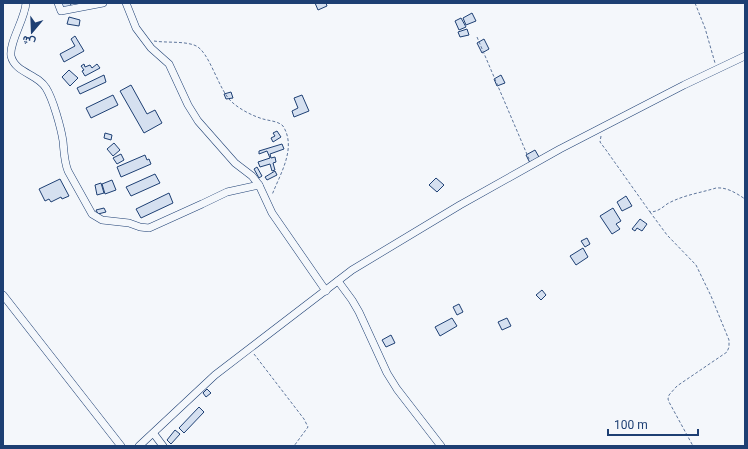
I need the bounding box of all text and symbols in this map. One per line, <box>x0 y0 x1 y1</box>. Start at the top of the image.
north arrow <box>12 12 52 52</box>
text: ش <box>21 33 37 49</box>
scale bar <box>608 411 698 437</box>
text: 100 m <box>614 418 648 432</box>

